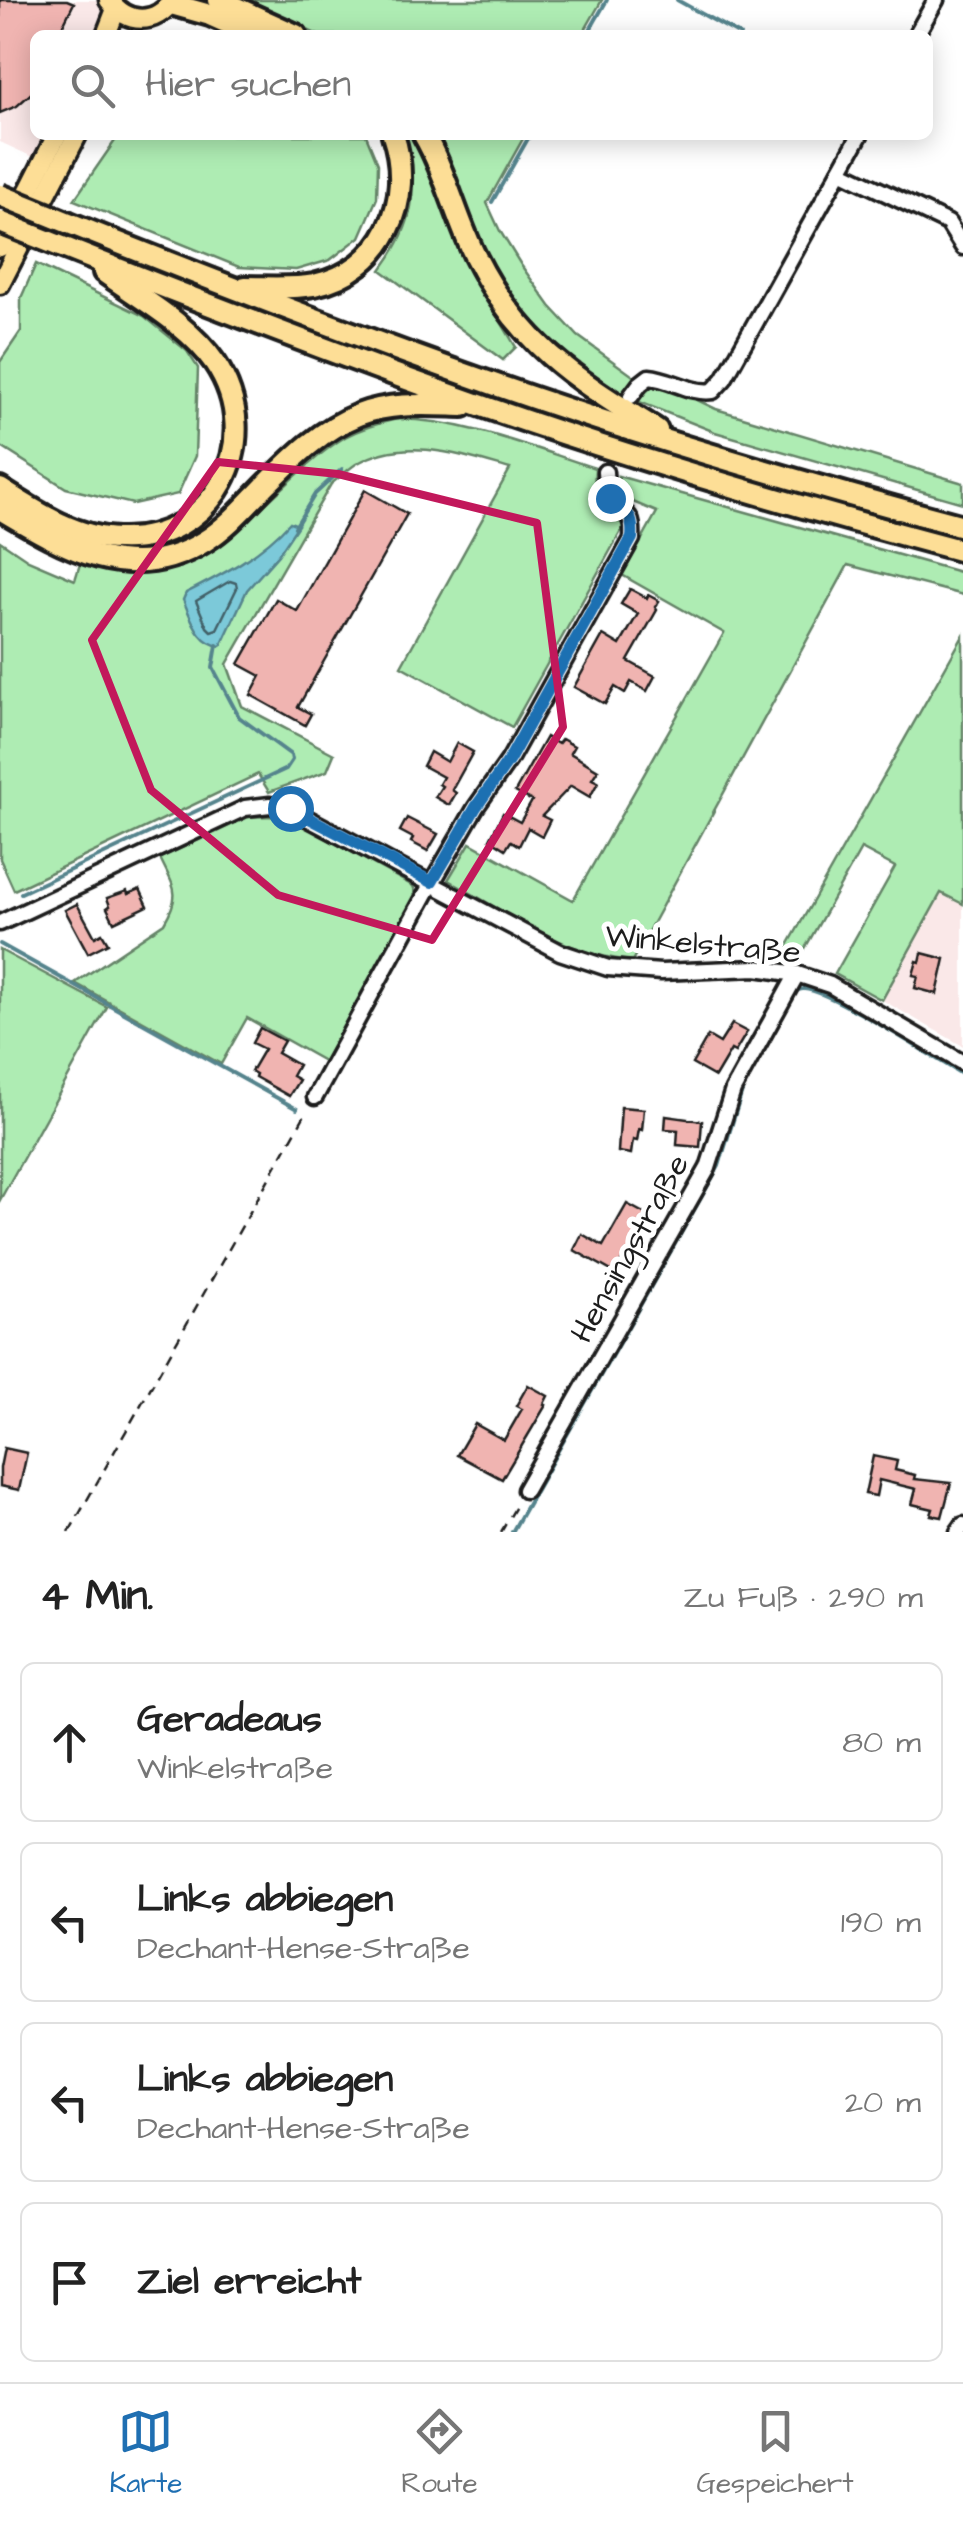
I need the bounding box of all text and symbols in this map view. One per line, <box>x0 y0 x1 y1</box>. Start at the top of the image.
search box <box>30 30 933 140</box>
icon: search <box>65 58 120 113</box>
text: Hier suchen <box>145 59 351 111</box>
route end <box>588 476 634 522</box>
route start <box>268 786 314 832</box>
street label: Winkelstraße <box>603 914 802 975</box>
street label: Hensingstraße <box>560 1146 701 1351</box>
text: 4 Min. <box>40 1568 153 1626</box>
text: Zu Fuß · 290 m <box>683 1575 923 1620</box>
text: Geradeaus <box>137 1694 322 1746</box>
icon: ahead <box>42 1715 97 1770</box>
text: 80 m <box>842 1720 921 1765</box>
text: Winkelstraße <box>137 1746 333 1791</box>
text: Links abbiegen <box>137 1874 393 1926</box>
icon: left <box>42 1895 97 1950</box>
text: 190 m <box>841 1900 921 1945</box>
text: Dechant-Hense-Straße <box>137 1926 470 1971</box>
text: Links abbiegen <box>137 2054 393 2106</box>
icon: left <box>42 2075 97 2130</box>
text: 20 m <box>845 2080 921 2125</box>
text: Dechant-Hense-Straße <box>137 2106 470 2151</box>
icon: arrive <box>42 2255 97 2310</box>
text: Ziel erreicht <box>137 2256 361 2308</box>
tab: Karte <box>109 2404 183 2503</box>
tab: Route <box>401 2404 478 2503</box>
tab: Gespeichert <box>697 2404 854 2503</box>

